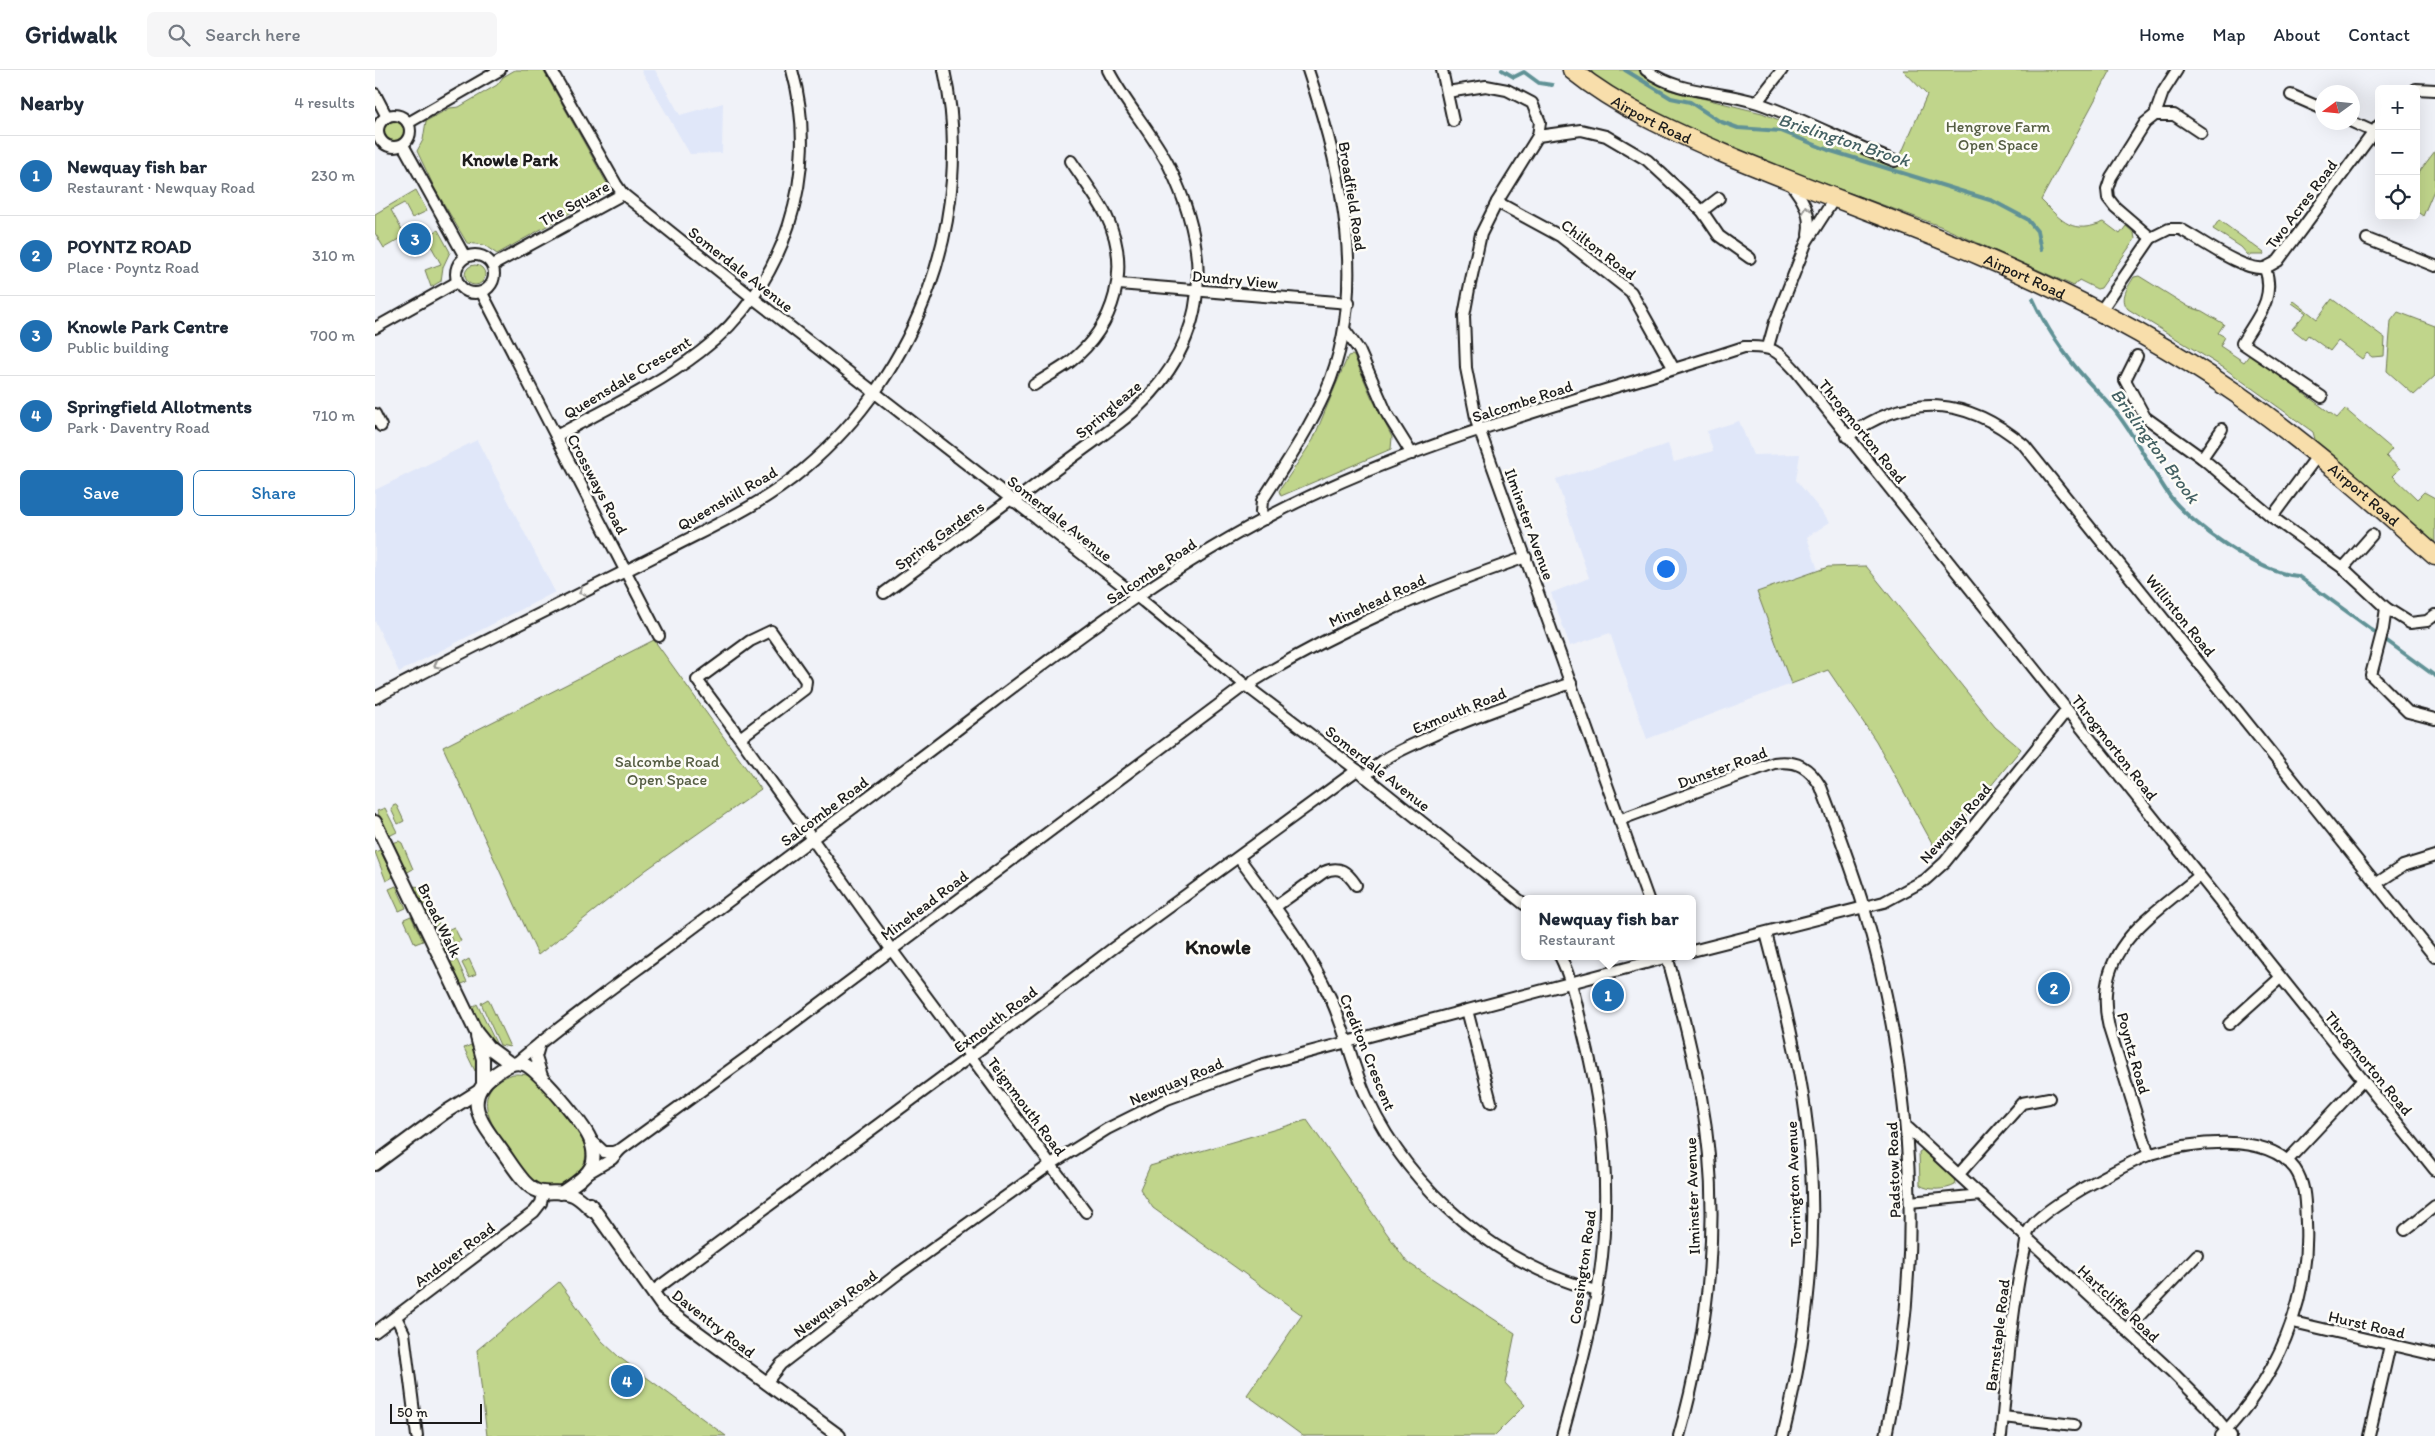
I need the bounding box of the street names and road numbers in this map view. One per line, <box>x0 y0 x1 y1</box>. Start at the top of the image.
street label: Airport Road <box>1608 91 1695 148</box>
street label: Broadfield Road <box>1334 140 1371 252</box>
street label: Two Acres Road <box>2262 155 2341 253</box>
street label: The Square <box>536 176 613 230</box>
street label: Chilton Road <box>1557 215 1640 284</box>
street label: Somerdale Avenue <box>684 223 797 316</box>
street label: Airport Road <box>1981 250 2069 303</box>
street label: Dundry View <box>1191 266 1279 293</box>
street label: Queensdale Crescent <box>560 332 695 423</box>
street label: Throgmorton Road <box>1815 375 1911 488</box>
street label: Springleaze <box>1071 376 1145 442</box>
street label: Salcombe Road <box>1469 376 1575 427</box>
street label: Crossways Road <box>563 431 632 538</box>
street label: Airport Road <box>2325 459 2404 531</box>
street label: Queenshill Road <box>674 462 781 535</box>
street label: Ilminster Avenue <box>1501 466 1559 583</box>
street label: Somerdale Avenue <box>1003 472 1116 565</box>
street label: Spring Gardens <box>891 497 988 574</box>
street label: Salcombe Road <box>1103 534 1200 609</box>
street label: Minehead Road <box>1326 570 1429 631</box>
street label: Willinton Road <box>2142 570 2220 661</box>
street label: Exmouth Road <box>1410 683 1509 738</box>
street label: Throgmorton Road <box>2068 691 2162 804</box>
street label: Somerdale Avenue <box>1321 722 1434 815</box>
street label: Dunster Road <box>1675 742 1770 792</box>
street label: Salcombe Road <box>777 772 872 850</box>
street label: Newquay Road <box>1915 779 1996 867</box>
street label: Minehead Road <box>877 866 972 945</box>
street label: Broad Walk <box>414 880 466 961</box>
street label: Exmouth Road <box>950 982 1041 1057</box>
street label: Crediton Crescent <box>1335 991 1400 1113</box>
street label: Throgmorton Road <box>2321 1007 2417 1120</box>
street label: Poyntz Road <box>2113 1010 2154 1097</box>
street label: Teignmouth Road <box>983 1053 1070 1160</box>
street label: Newquay Road <box>1126 1053 1226 1110</box>
street label: Torrington Avenue <box>1782 1120 1805 1247</box>
street label: Padstow Road <box>1882 1121 1905 1218</box>
street label: Ilminster Avenue <box>1681 1137 1704 1255</box>
street label: Cossington Road <box>1565 1208 1600 1326</box>
street label: Andover Road <box>410 1218 499 1291</box>
street label: Hartcliffe Road <box>2074 1261 2164 1346</box>
street label: Newquay Road <box>790 1266 881 1341</box>
street label: Barnstaple Road <box>1981 1278 2014 1392</box>
street label: Daventry Road <box>668 1285 759 1362</box>
street label: Hurst Road <box>2327 1306 2407 1343</box>

